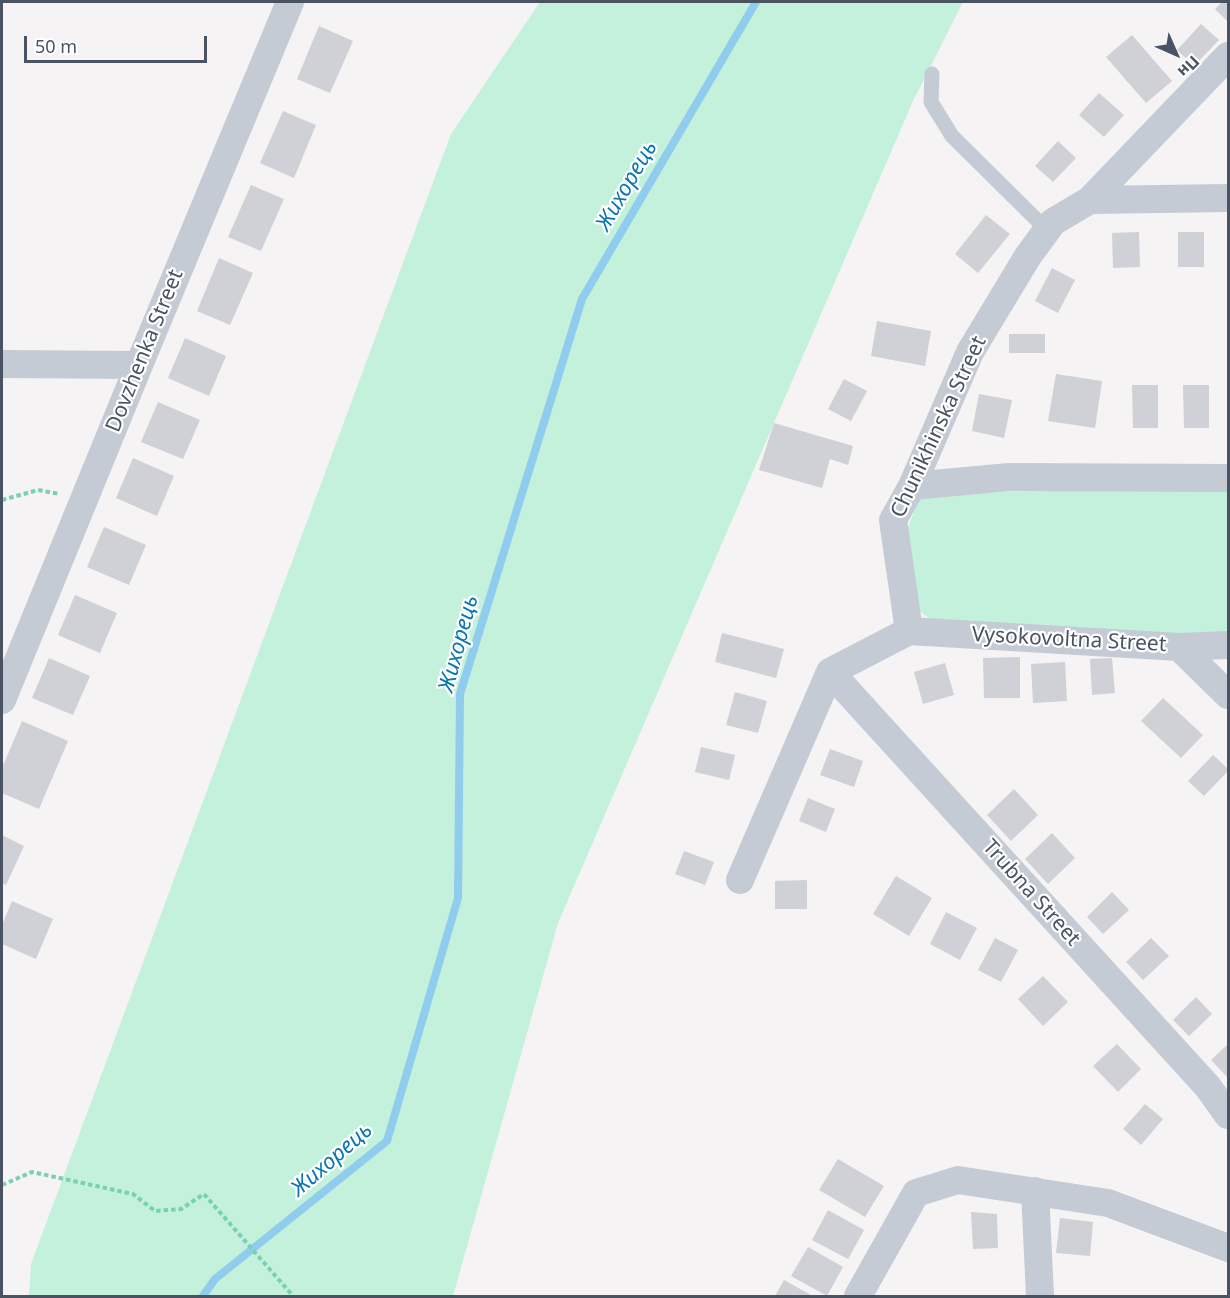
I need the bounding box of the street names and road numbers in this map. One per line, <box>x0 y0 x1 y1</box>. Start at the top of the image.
street label: Dovzhenka Street <box>101 266 189 436</box>
street label: Chunikhinska Street <box>886 332 992 522</box>
street label: Vysokovoltna Street <box>971 622 1167 658</box>
street label: Trubna Street <box>977 835 1085 951</box>

